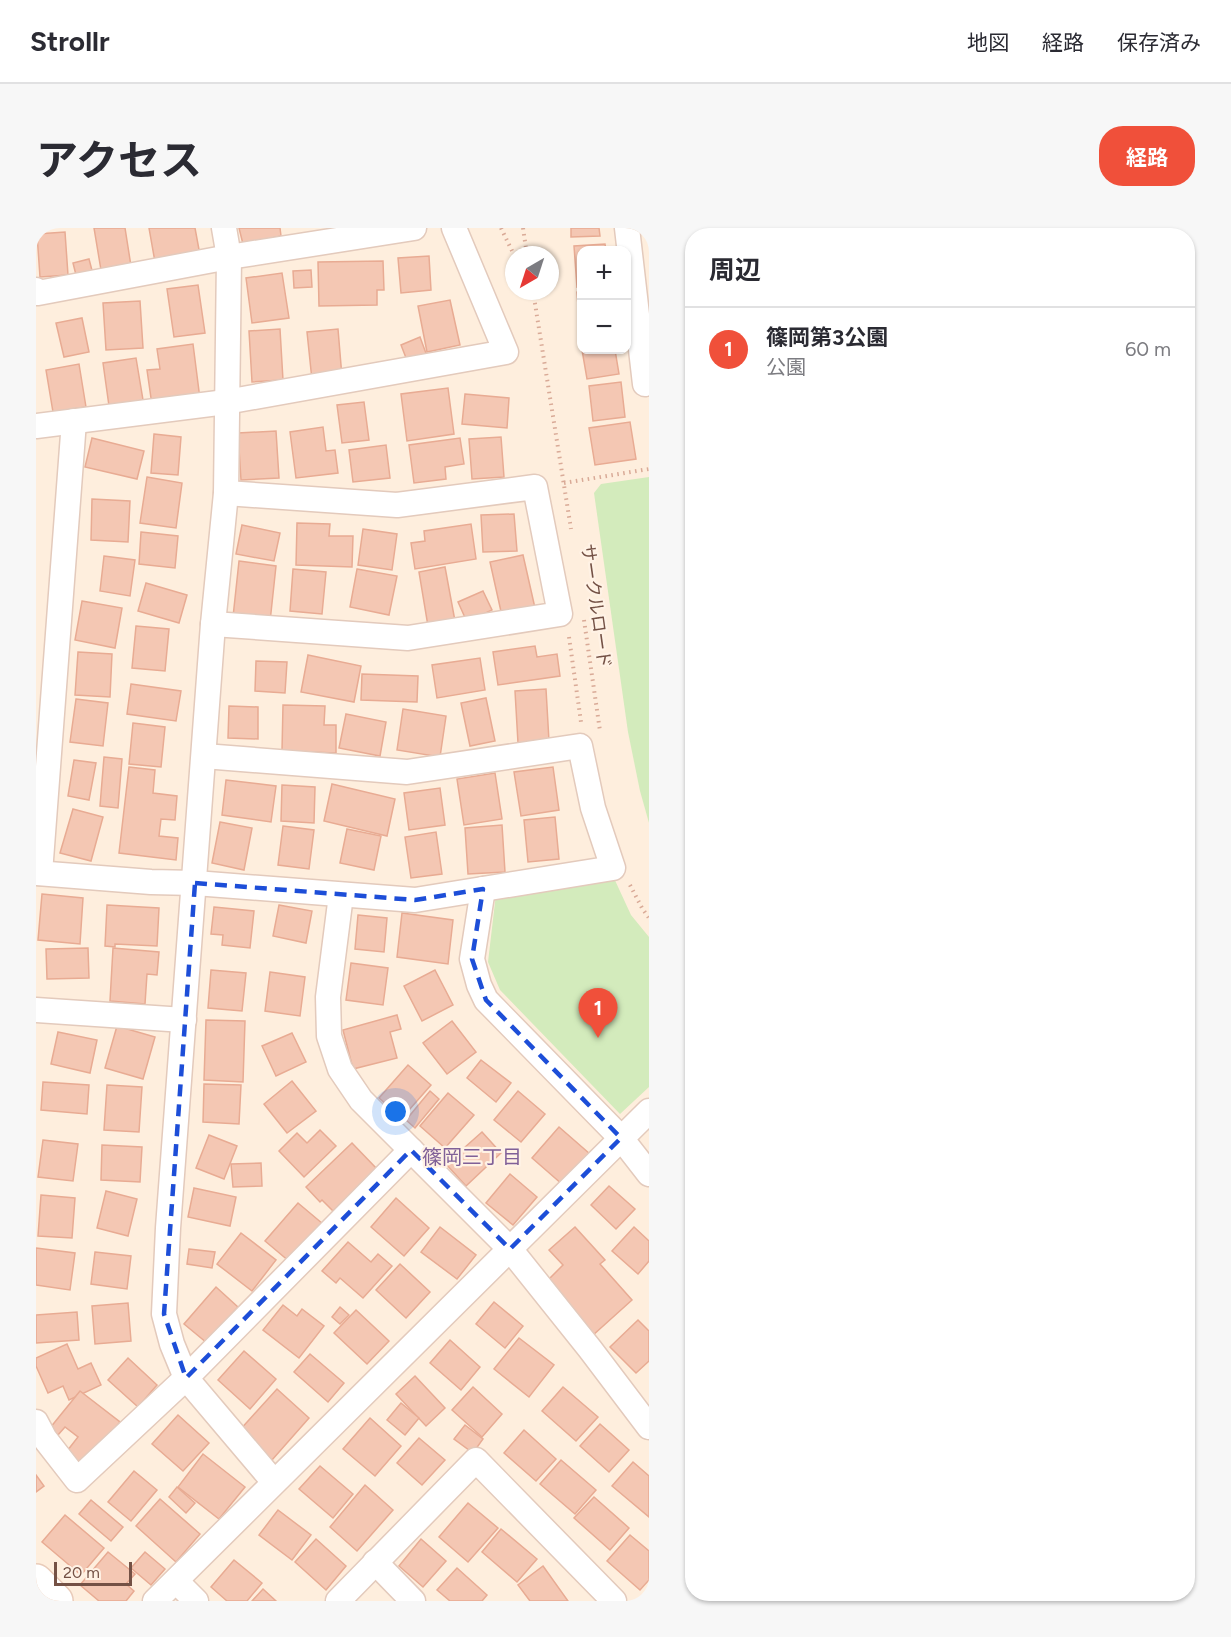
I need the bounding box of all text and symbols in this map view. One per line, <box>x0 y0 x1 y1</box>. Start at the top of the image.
text: Strollr <box>30 24 110 58</box>
text: 地図 <box>967 30 1009 55</box>
text: 経路 <box>1042 30 1084 55</box>
text: 保存済み <box>1117 30 1201 55</box>
button: 経路 <box>1099 126 1195 186</box>
text: アクセス <box>36 135 202 186</box>
north arrow <box>505 246 559 300</box>
map controls <box>577 246 631 354</box>
button: + <box>577 246 631 300</box>
text: 周辺 <box>709 254 761 286</box>
button: − <box>577 300 631 354</box>
text: 篠岡第3公園 <box>766 324 888 351</box>
text: 1 <box>724 337 733 361</box>
text: 60 m <box>1125 337 1171 361</box>
text: 公園 <box>766 355 806 379</box>
street label: サークルロード <box>576 542 616 670</box>
pin: 1 <box>578 988 618 1038</box>
your location <box>381 1097 410 1126</box>
district label: 篠岡三丁目 <box>422 1145 522 1169</box>
scale bar <box>54 1559 132 1586</box>
text: 20 m <box>63 1563 100 1582</box>

